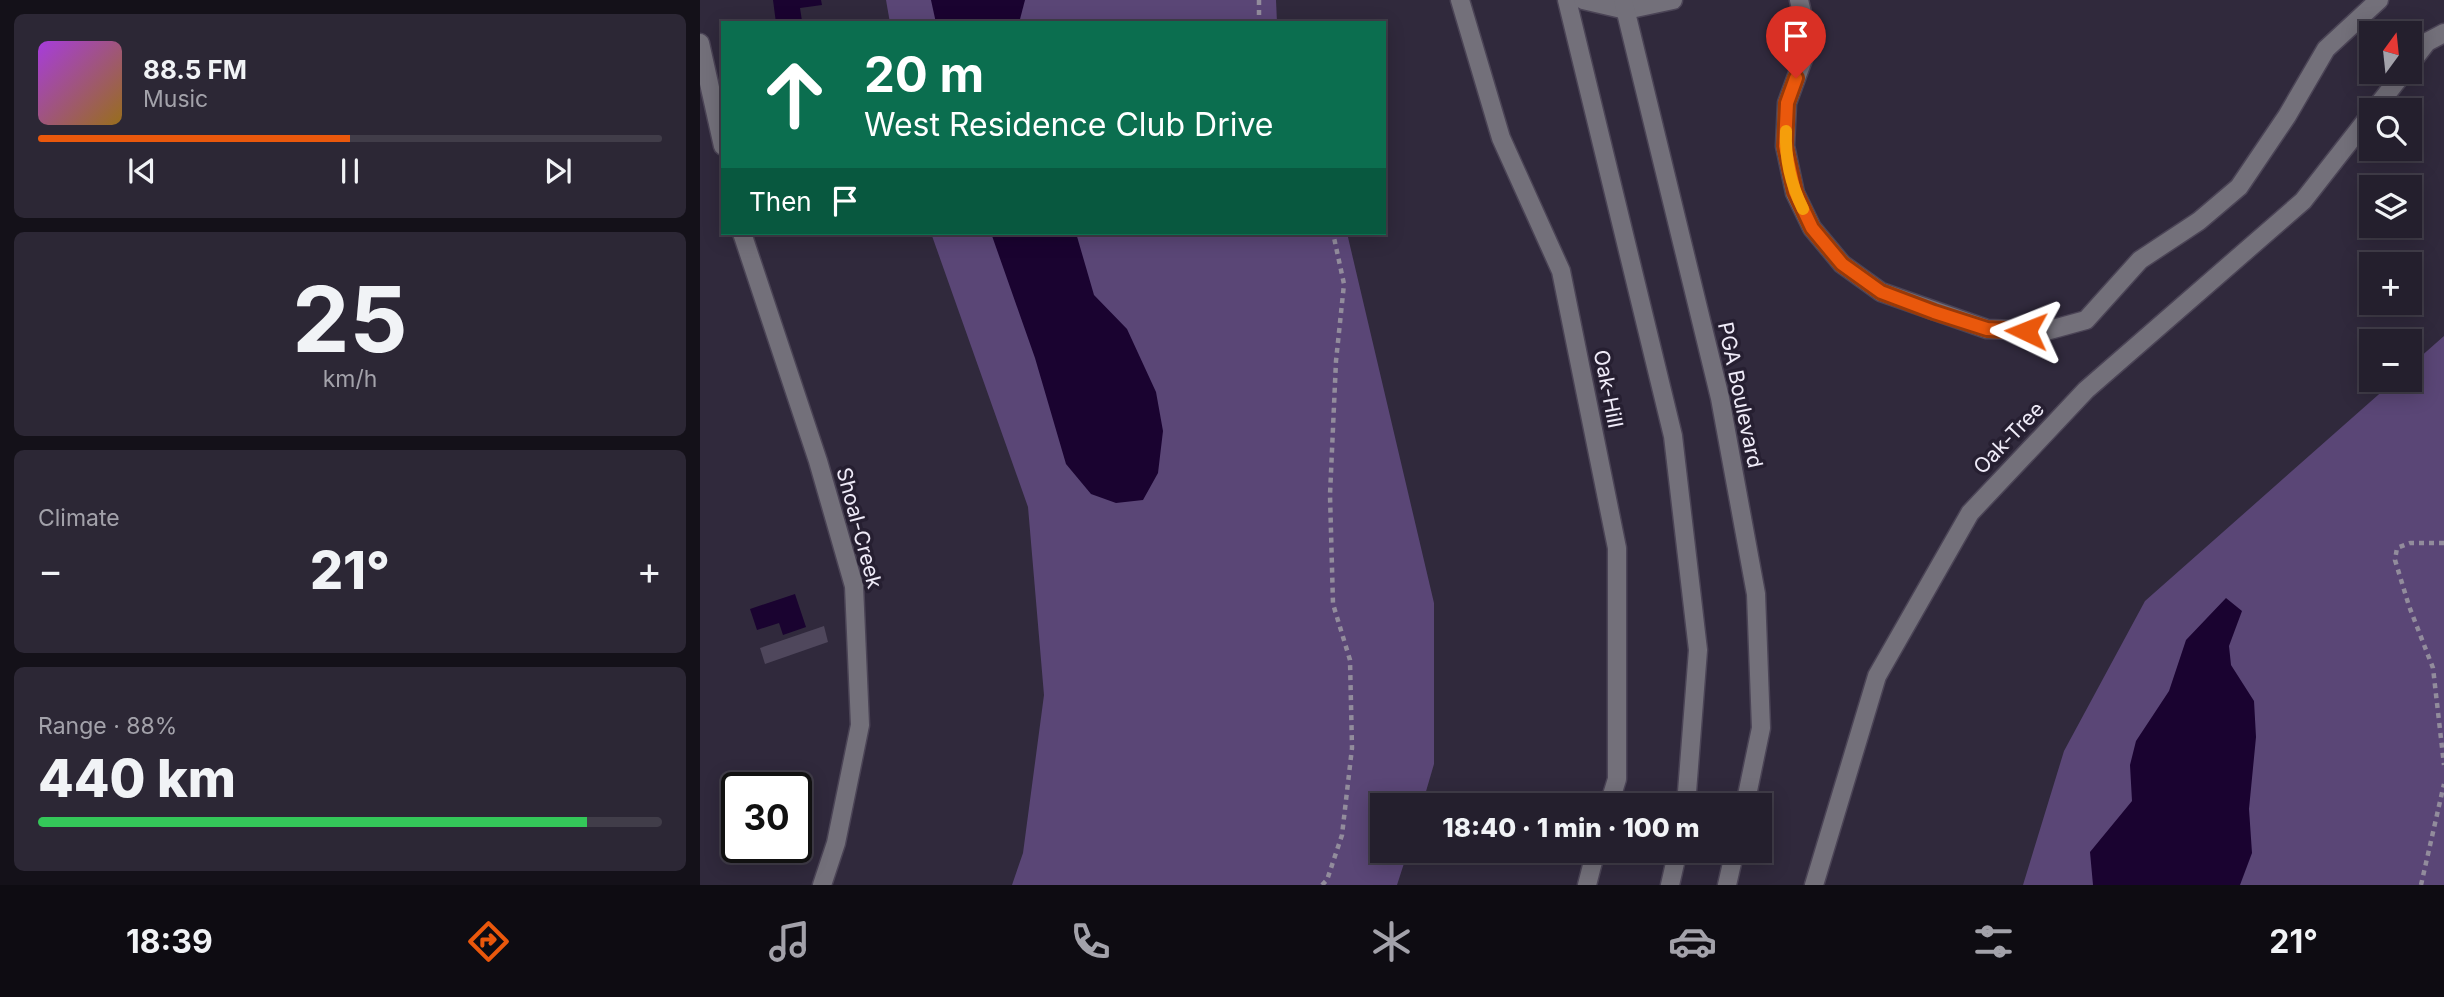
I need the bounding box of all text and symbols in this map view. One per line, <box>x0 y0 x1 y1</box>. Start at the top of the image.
pin <box>1766 6 1826 78</box>
icon: arrive <box>1777 17 1815 55</box>
north arrow <box>2359 21 2422 84</box>
map controls <box>2359 21 2422 392</box>
text: 20 m <box>864 45 984 104</box>
icon: ahead <box>749 49 840 140</box>
text: 88.5 FM <box>143 54 247 85</box>
text: Music <box>143 85 208 113</box>
button: search <box>2359 98 2422 161</box>
text: West Residence Club Drive <box>864 105 1273 144</box>
icon: previous <box>123 152 161 190</box>
icon: pause <box>331 152 369 190</box>
icon: next <box>539 152 577 190</box>
button: layers <box>2359 175 2422 238</box>
icon: arrive <box>826 182 864 220</box>
text: Then <box>749 186 812 217</box>
button: + <box>2359 252 2422 315</box>
text: 25 <box>292 264 408 374</box>
position arrow <box>1989 294 2063 368</box>
street label: PGA Boulevard <box>1713 320 1768 470</box>
button: − <box>2359 329 2422 392</box>
street label: Oak-Hill <box>1589 348 1628 430</box>
text: km/h <box>323 365 377 393</box>
street label: Oak-Tree <box>1968 396 2049 479</box>
street label: Shoal-Creek <box>831 465 888 592</box>
text: Climate <box>38 504 120 532</box>
text: 21° <box>310 539 390 602</box>
text: − <box>38 547 63 593</box>
text: + <box>637 547 662 593</box>
text: Range · 88% <box>38 712 177 740</box>
text: 440 km <box>38 747 236 810</box>
speed limit sign: 30 <box>721 772 812 863</box>
text: 18:40 · 1 min · 100 m <box>1442 812 1700 843</box>
icon: directions <box>464 917 513 966</box>
icon: music <box>765 917 814 966</box>
icon: phone <box>1066 917 1115 966</box>
icon: climate <box>1367 917 1416 966</box>
icon: car <box>1668 917 1717 966</box>
icon: filters <box>1969 917 2018 966</box>
text: 18:39 <box>126 922 213 961</box>
text: 21° <box>2269 922 2318 961</box>

